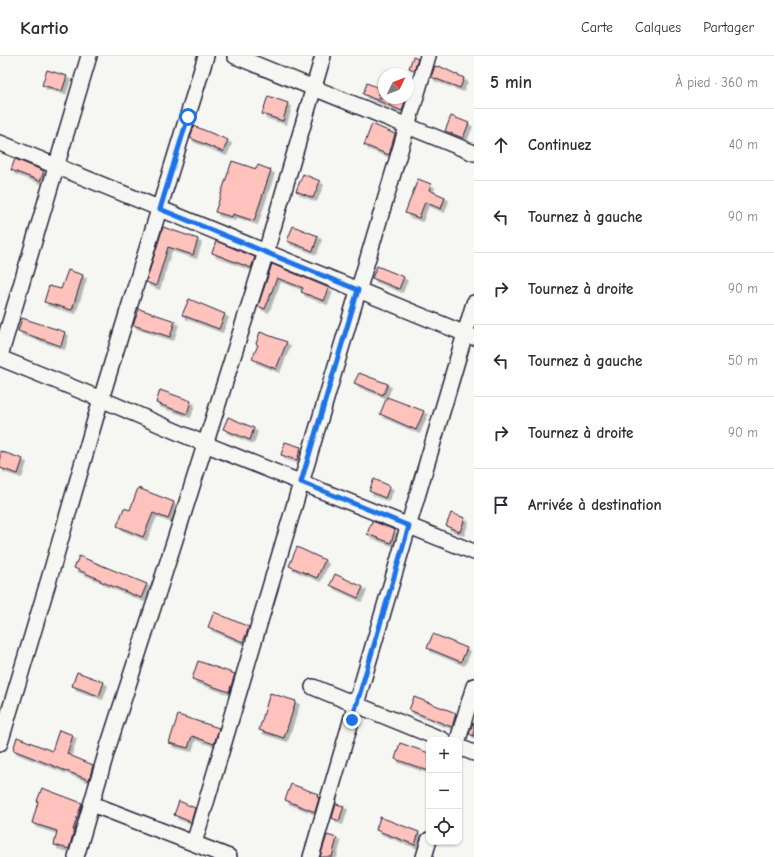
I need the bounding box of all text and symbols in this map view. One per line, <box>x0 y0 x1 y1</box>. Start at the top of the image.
text: Kartio <box>20 17 69 39</box>
text: Carte <box>581 19 613 36</box>
text: Calques <box>635 19 681 36</box>
text: Partager <box>703 19 754 36</box>
north arrow <box>378 68 414 104</box>
text: 5 min <box>490 73 532 92</box>
text: À pied · 360 m <box>675 75 758 90</box>
route start <box>179 108 197 126</box>
icon: ahead <box>490 134 512 156</box>
text: Continuez <box>528 136 591 154</box>
text: 40 m <box>729 137 758 152</box>
icon: left <box>490 206 512 228</box>
text: Tournez à gauche <box>528 208 642 226</box>
text: 90 m <box>728 209 758 224</box>
icon: right <box>490 278 512 300</box>
text: Tournez à droite <box>528 280 633 298</box>
text: 90 m <box>728 281 758 296</box>
icon: left <box>490 350 512 372</box>
text: Tournez à gauche <box>528 352 642 370</box>
text: 50 m <box>728 353 758 368</box>
icon: right <box>490 422 512 444</box>
text: Tournez à droite <box>528 424 633 442</box>
text: 90 m <box>728 425 758 440</box>
icon: arrive <box>490 494 512 516</box>
text: Arrivée à destination <box>528 496 662 514</box>
route end <box>343 711 361 729</box>
map controls <box>426 737 462 845</box>
button: + <box>426 737 462 773</box>
button: − <box>426 773 462 809</box>
button: locate <box>426 809 462 845</box>

